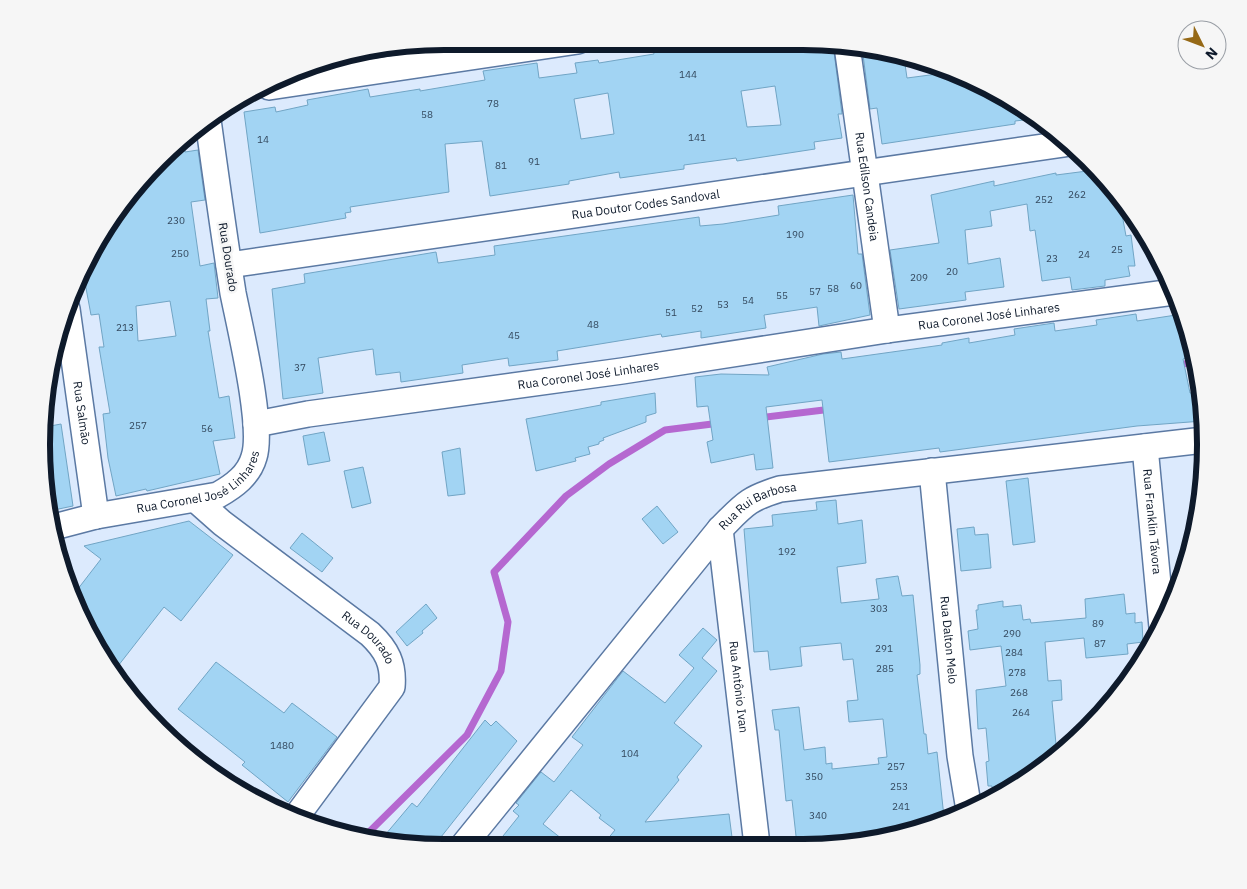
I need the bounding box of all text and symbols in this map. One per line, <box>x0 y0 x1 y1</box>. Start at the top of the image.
north arrow <box>1177 20 1227 70</box>
text: N <box>1202 44 1222 63</box>
house number: 144 <box>679 68 697 81</box>
house number: 78 <box>487 97 499 110</box>
house number: 58 <box>421 108 433 121</box>
house number: 141 <box>688 131 706 144</box>
street label: Rua Edílson Candeia <box>852 131 882 243</box>
house number: 14 <box>257 133 269 146</box>
house number: 91 <box>528 155 540 168</box>
house number: 81 <box>495 159 507 172</box>
street label: Rua Doutor Codes Sandoval <box>571 186 721 222</box>
house number: 262 <box>1068 188 1086 201</box>
house number: 252 <box>1035 193 1053 206</box>
house number: 230 <box>167 214 185 227</box>
street label: Rua Dourado <box>216 221 241 293</box>
house number: 190 <box>786 228 804 241</box>
house number: 25 <box>1111 243 1123 256</box>
house number: 250 <box>171 247 189 260</box>
house number: 24 <box>1078 248 1090 261</box>
house number: 23 <box>1046 252 1058 265</box>
house number: 20 <box>946 265 958 278</box>
house number: 209 <box>910 271 928 284</box>
house number: 60 <box>850 279 862 292</box>
house number: 58 <box>827 282 839 295</box>
house number: 57 <box>809 285 821 298</box>
house number: 55 <box>776 289 788 302</box>
house number: 54 <box>742 294 754 307</box>
house number: 53 <box>717 298 729 311</box>
street label: Rua Coronel José Linhares <box>917 299 1061 333</box>
house number: 52 <box>691 302 703 315</box>
house number: 51 <box>665 306 677 319</box>
house number: 48 <box>587 318 599 331</box>
house number: 213 <box>116 321 134 334</box>
house number: 45 <box>508 329 520 342</box>
street label: Rua Coronel José Linhares <box>517 357 660 392</box>
house number: 37 <box>294 361 306 374</box>
street label: Rua Salmão <box>70 380 94 446</box>
house number: 257 <box>129 419 147 432</box>
house number: 56 <box>201 422 213 435</box>
street label: Rua Coronel José Linhares <box>135 449 262 516</box>
street label: Rua Franklin Távora <box>1140 468 1165 576</box>
street label: Rua Rui Barbosa <box>715 479 798 533</box>
house number: 192 <box>778 545 796 558</box>
street label: Rua Dalton Melo <box>937 595 961 685</box>
house number: 303 <box>870 602 888 615</box>
street label: Rua Dourado <box>339 607 398 666</box>
house number: 89 <box>1092 617 1104 630</box>
house number: 290 <box>1003 627 1021 640</box>
house number: 87 <box>1094 637 1106 650</box>
street label: Rua Antônio Ivan <box>726 640 752 734</box>
house number: 291 <box>875 642 893 655</box>
house number: 284 <box>1005 646 1023 659</box>
house number: 285 <box>876 662 894 675</box>
house number: 278 <box>1008 666 1026 679</box>
house number: 268 <box>1010 686 1028 699</box>
house number: 264 <box>1012 706 1030 719</box>
house number: 1480 <box>270 739 294 752</box>
house number: 104 <box>621 747 639 760</box>
house number: 257 <box>887 760 905 773</box>
house number: 350 <box>805 770 823 783</box>
house number: 253 <box>890 780 908 793</box>
house number: 241 <box>892 800 910 813</box>
house number: 340 <box>809 809 827 822</box>

